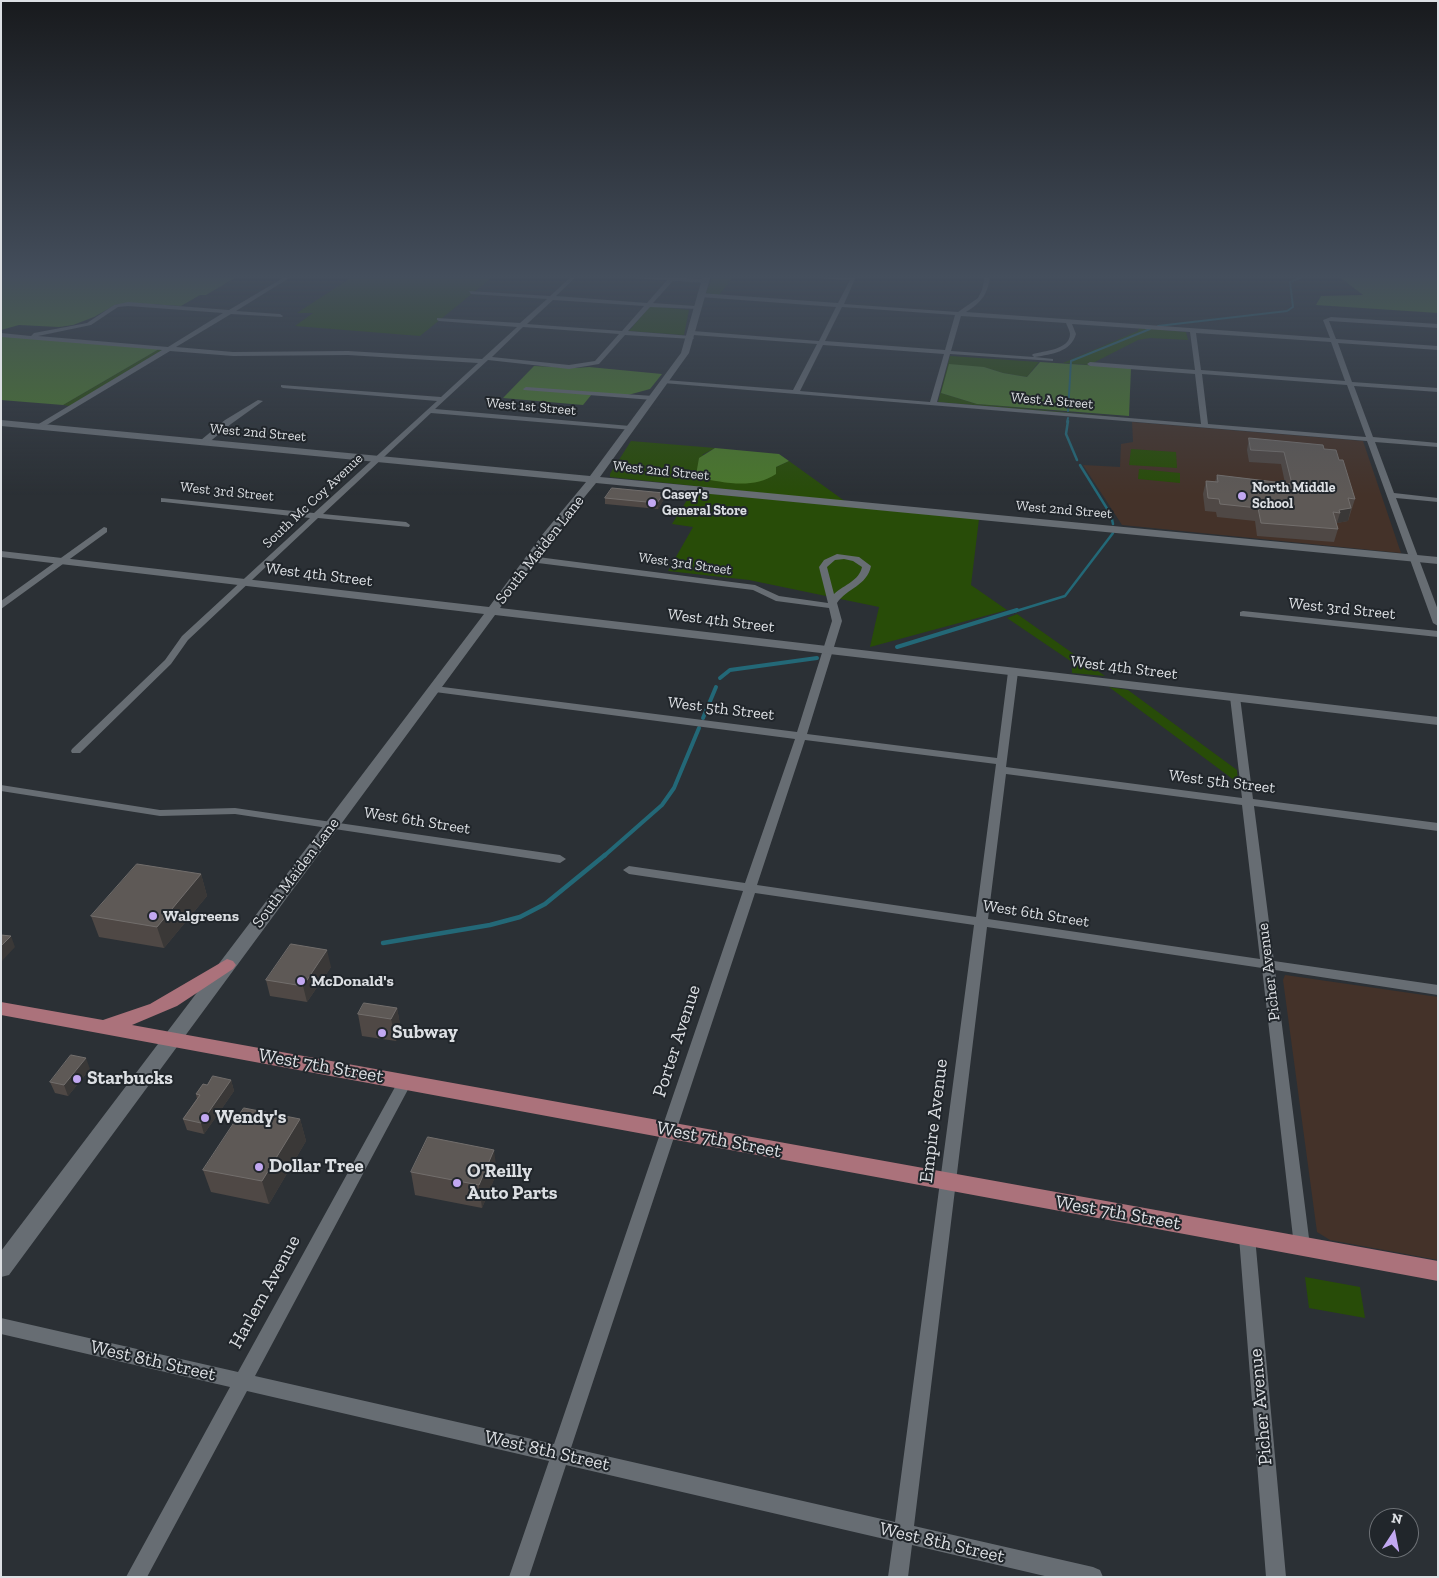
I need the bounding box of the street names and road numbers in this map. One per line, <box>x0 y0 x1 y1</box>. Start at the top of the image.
street label: West A Street <box>1010 389 1094 413</box>
street label: West 1st Street <box>485 395 577 419</box>
street label: West 2nd Street <box>209 420 307 446</box>
street label: South Mc Coy Avenue <box>259 450 367 552</box>
street label: West 2nd Street <box>612 458 710 484</box>
street label: West 3rd Street <box>179 479 275 505</box>
street label: South Maiden Lane <box>492 492 588 608</box>
street label: West 2nd Street <box>1015 497 1113 523</box>
street label: West 3rd Street <box>637 549 733 579</box>
street label: West 4th Street <box>264 559 374 591</box>
street label: West 3rd Street <box>1288 594 1396 624</box>
street label: West 4th Street <box>666 605 776 637</box>
street label: West 4th Street <box>1069 652 1179 684</box>
street label: West 5th Street <box>667 693 775 725</box>
street label: West 5th Street <box>1168 766 1276 798</box>
street label: West 6th Street <box>362 803 472 839</box>
street label: South Maiden Lane <box>248 814 344 932</box>
street label: West 6th Street <box>981 896 1091 932</box>
street label: Picher Avenue <box>1253 922 1285 1022</box>
street label: Porter Avenue <box>648 982 706 1100</box>
street label: West 7th Street <box>257 1044 385 1088</box>
street label: Empire Avenue <box>915 1058 953 1184</box>
street label: West 7th Street <box>655 1117 783 1163</box>
street label: West 7th Street <box>1054 1191 1182 1235</box>
street label: Harlem Avenue <box>224 1231 306 1353</box>
street label: West 8th Street <box>88 1336 218 1386</box>
street label: Picher Avenue <box>1245 1348 1277 1466</box>
street label: West 8th Street <box>482 1426 612 1476</box>
street label: West 8th Street <box>877 1518 1007 1568</box>

